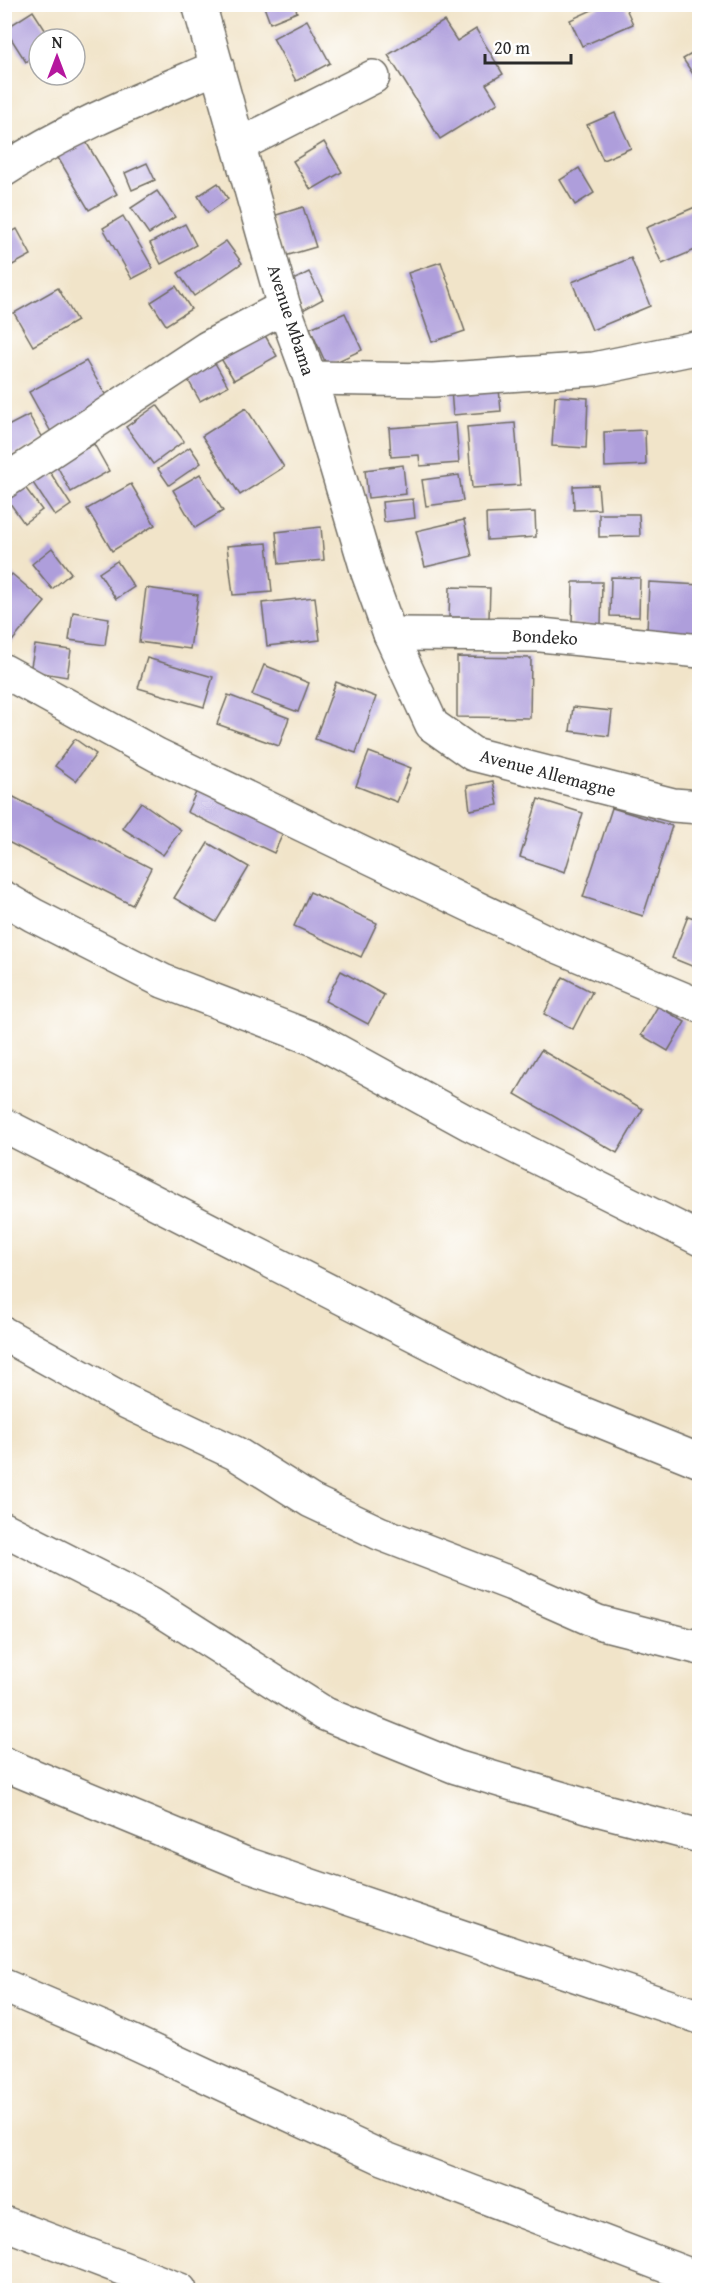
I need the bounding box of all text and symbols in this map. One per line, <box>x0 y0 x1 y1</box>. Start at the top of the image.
north arrow <box>27 27 87 87</box>
scale bar <box>485 27 570 65</box>
text: N <box>52 30 63 54</box>
text: 20 m <box>494 34 530 61</box>
street label: Avenue Mbama <box>261 261 322 379</box>
street label: Bondeko <box>512 621 578 652</box>
street label: Avenue Allemagne <box>477 741 619 804</box>

